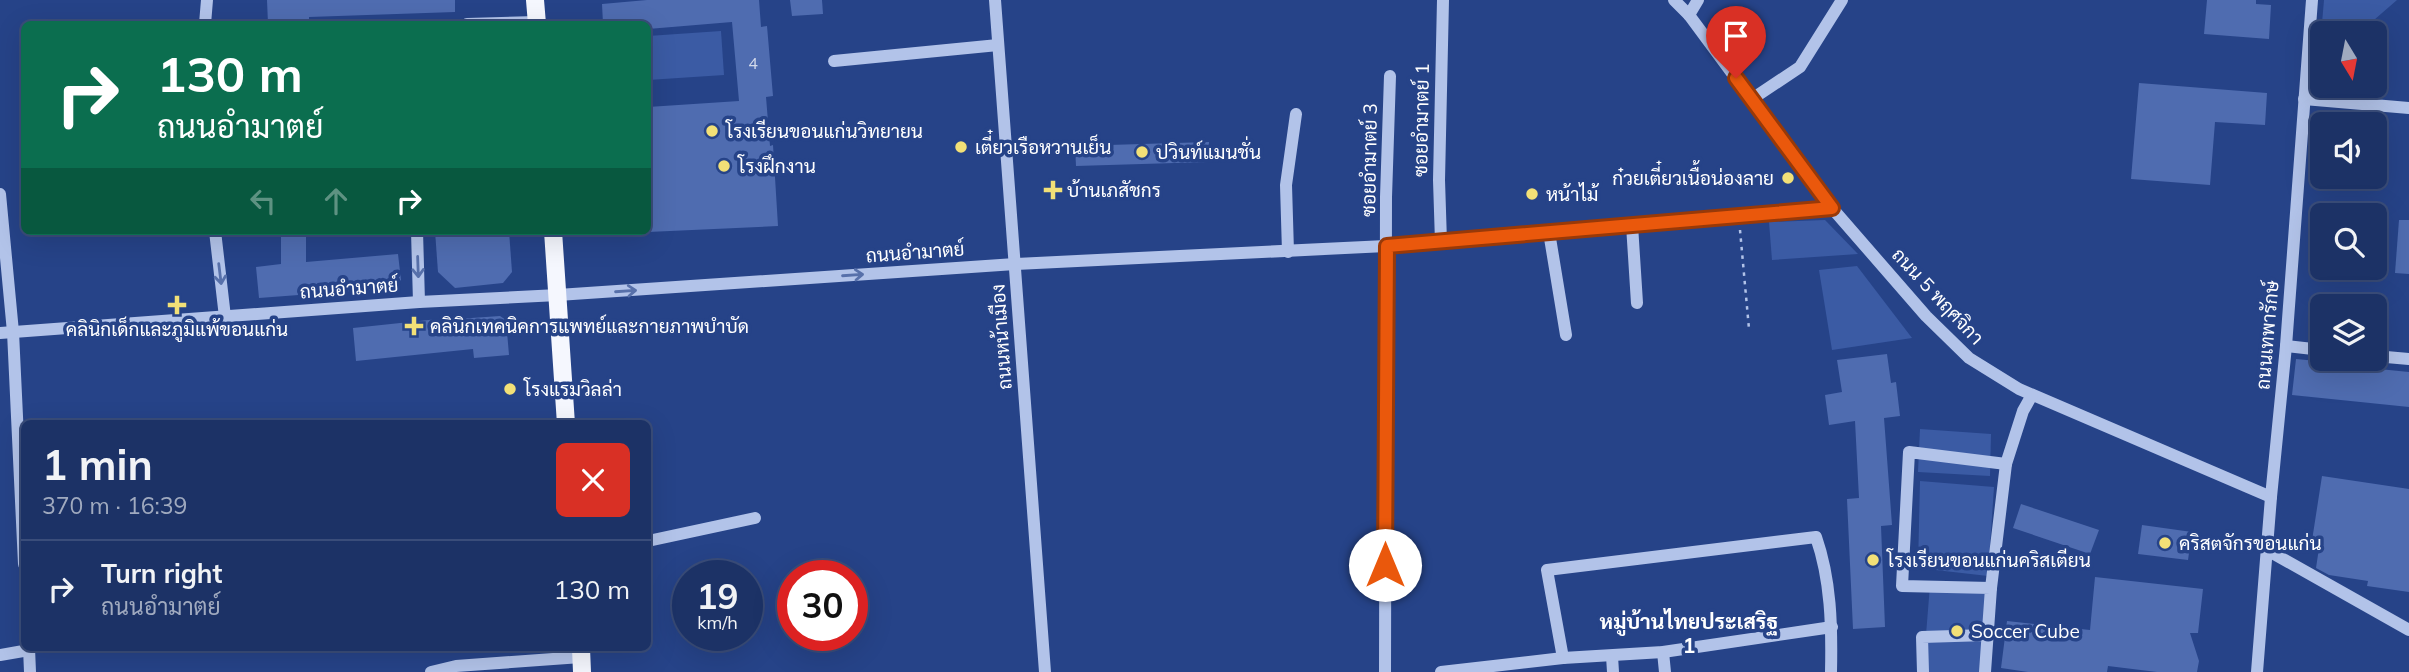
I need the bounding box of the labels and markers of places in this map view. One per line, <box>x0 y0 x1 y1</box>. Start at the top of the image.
pin <box>1706 6 1766 78</box>
place label: โรงเรียนขอนแก่นวิทยายน <box>725 119 923 143</box>
marker: โรงเรียนขอนแก่นวิทยายน <box>704 123 720 139</box>
place label: เตี๋ยวเรือหวานเย็น <box>975 129 1111 159</box>
place label: ปวินท์แมนชั่น <box>1156 136 1261 164</box>
marker: เตี๋ยวเรือหวานเย็น <box>953 139 969 155</box>
marker: ปวินท์แมนชั่น <box>1134 144 1150 160</box>
place label: โรงฝึกงาน <box>737 154 816 178</box>
marker: โรงฝึกงาน <box>716 158 732 174</box>
place label: ก๋วยเตี๋ยวเนื้อน่องลาย <box>1612 160 1774 190</box>
marker: ก๋วยเตี๋ยวเนื้อน่องลาย <box>1780 170 1796 186</box>
place label: บ้านเภสัชกร <box>1067 178 1161 202</box>
marker: บ้านเภสัชกร <box>1045 182 1061 198</box>
place label: หน้าไม้ <box>1546 182 1599 206</box>
marker: หน้าไม้ <box>1524 186 1540 202</box>
marker: คลินิกเด็กและภูมิแพ้ขอนแก่น <box>167 295 187 315</box>
place label: คลินิกเทคนิคการแพทย์และกายภาพบำบัด <box>430 314 749 338</box>
place label: คลินิกเด็กและภูมิแพ้ขอนแก่น <box>66 316 288 343</box>
marker: คลินิกเทคนิคการแพทย์และกายภาพบำบัด <box>404 316 424 336</box>
place label: โรงแรมวิลล่า <box>523 377 622 401</box>
marker: โรงแรมวิลล่า <box>502 381 518 397</box>
place label: คริสตจักรขอนแก่น <box>2179 531 2322 555</box>
marker: คริสตจักรขอนแก่น <box>2157 535 2173 551</box>
place label: โรงเรียนขอนแก่นคริสเตียน <box>1886 548 2091 572</box>
marker: โรงเรียนขอนแก่นคริสเตียน <box>1865 552 1881 568</box>
place label: Soccer Cube <box>1971 619 2080 643</box>
marker: Soccer Cube <box>1949 623 1965 639</box>

